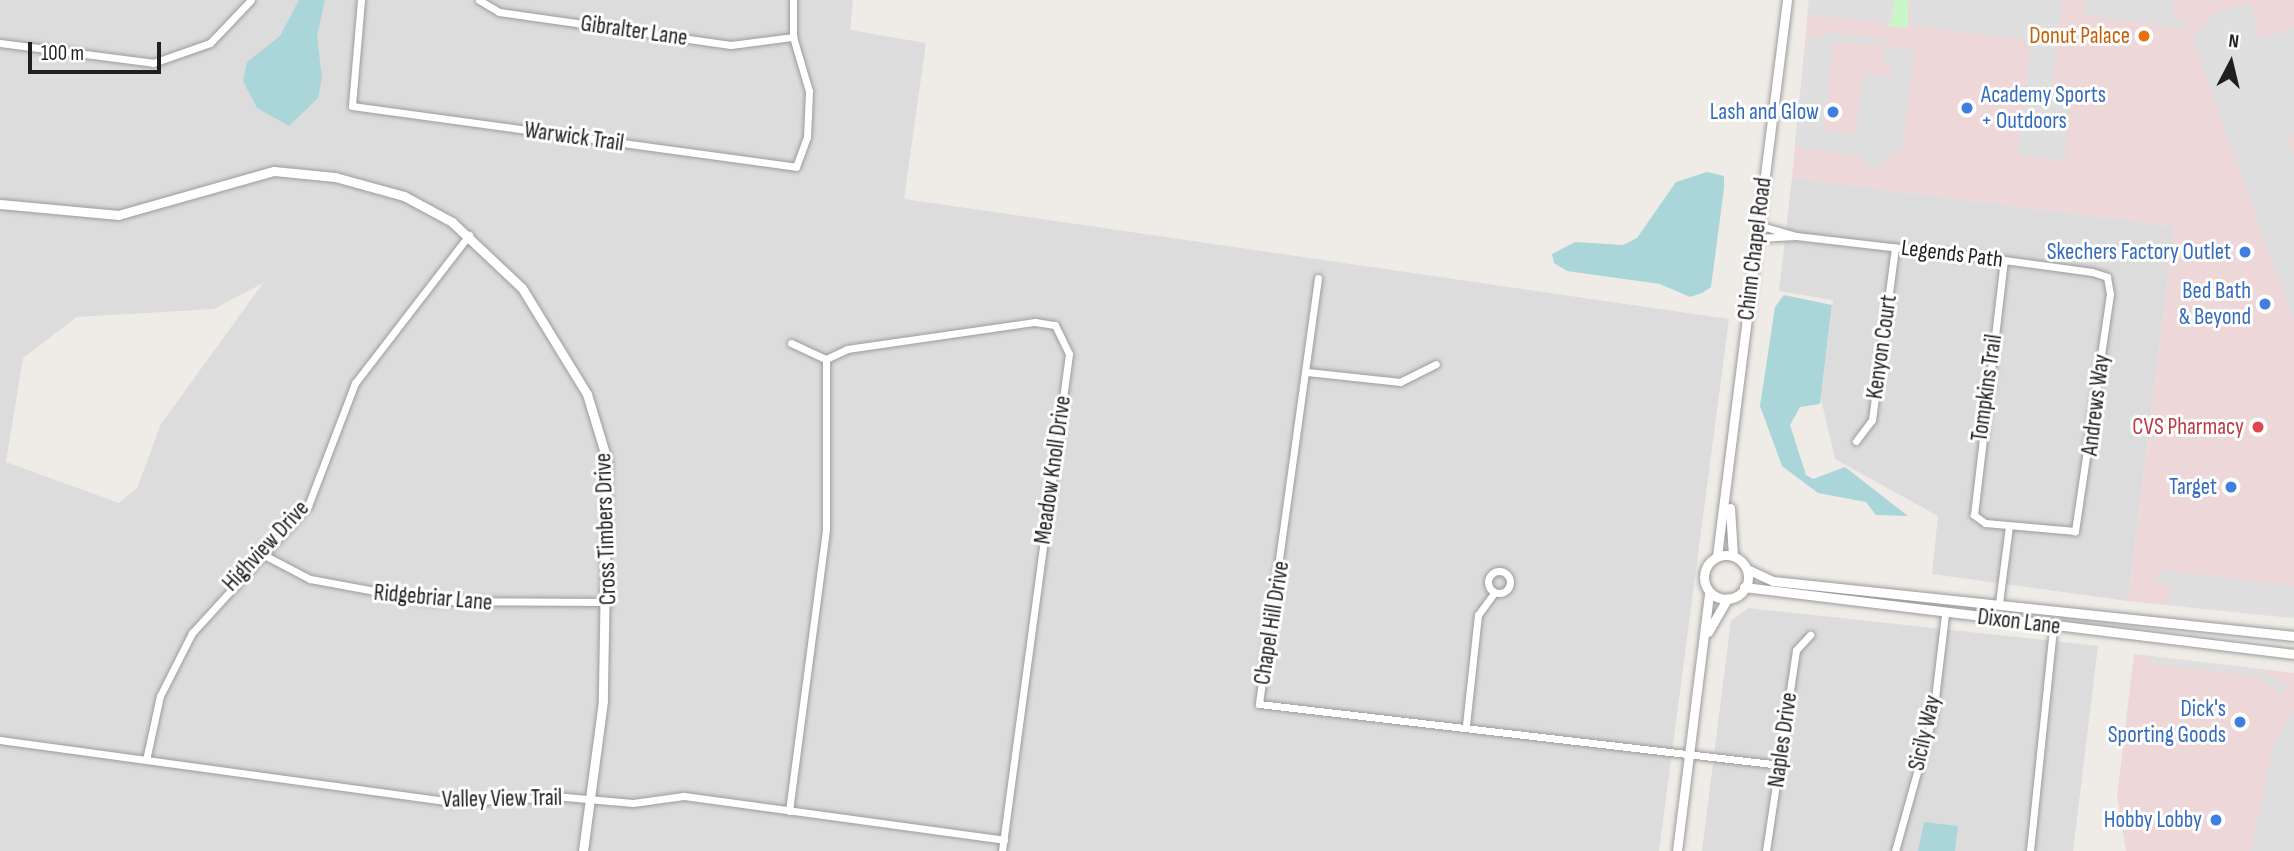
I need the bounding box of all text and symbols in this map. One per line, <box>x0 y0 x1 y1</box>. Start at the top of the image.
street label: Gibralter Lane <box>579 10 689 52</box>
place label: Donut Palace <box>2029 22 2130 50</box>
scale bar <box>32 28 164 72</box>
marker: Donut Palace <box>2136 28 2152 44</box>
north arrow <box>2196 28 2266 98</box>
text: N <box>2227 30 2240 54</box>
text: 100 m <box>41 41 84 66</box>
place label: Academy Sports + Outdoors <box>1981 81 2106 135</box>
place label: Lash and Glow <box>1710 98 1819 126</box>
marker: Academy Sports + Outdoors <box>1959 100 1975 116</box>
marker: Lash and Glow <box>1825 104 1841 120</box>
street label: Warwick Trail <box>522 116 626 158</box>
street label: Chinn Chapel Road <box>1733 176 1777 322</box>
street label: Legends Path <box>1900 234 2004 274</box>
place label: Skechers Factory Outlet <box>2047 238 2231 266</box>
marker: Skechers Factory Outlet <box>2237 244 2253 260</box>
place label: Bed Bath & Beyond <box>2179 277 2251 331</box>
street label: Kenyon Court <box>1861 293 1903 401</box>
marker: Bed Bath & Beyond <box>2257 296 2273 312</box>
street label: Tompkins Trail <box>1966 333 2008 443</box>
street label: Andrews Way <box>2076 353 2116 457</box>
street label: Meadow Knoll Drive <box>1029 394 1077 546</box>
place label: CVS Pharmacy <box>2132 413 2244 441</box>
marker: CVS Pharmacy <box>2250 419 2266 435</box>
street label: Cross Timbers Drive <box>590 452 622 606</box>
place label: Target <box>2169 473 2217 501</box>
marker: Target <box>2223 479 2239 495</box>
street label: Highview Drive <box>217 495 315 597</box>
street label: Chapel Hill Drive <box>1249 559 1295 687</box>
street label: Ridgebriar Lane <box>373 579 493 617</box>
street label: Dixon Lane <box>1976 603 2062 641</box>
street label: Naples Drive <box>1763 691 1803 789</box>
street label: Sicily Way <box>1903 693 1947 773</box>
place label: Dick's Sporting Goods <box>2108 695 2226 749</box>
marker: Dick's Sporting Goods <box>2232 714 2248 730</box>
street label: Valley View Trail <box>442 784 562 814</box>
place label: Hobby Lobby <box>2104 806 2202 834</box>
marker: Hobby Lobby <box>2208 812 2224 828</box>

